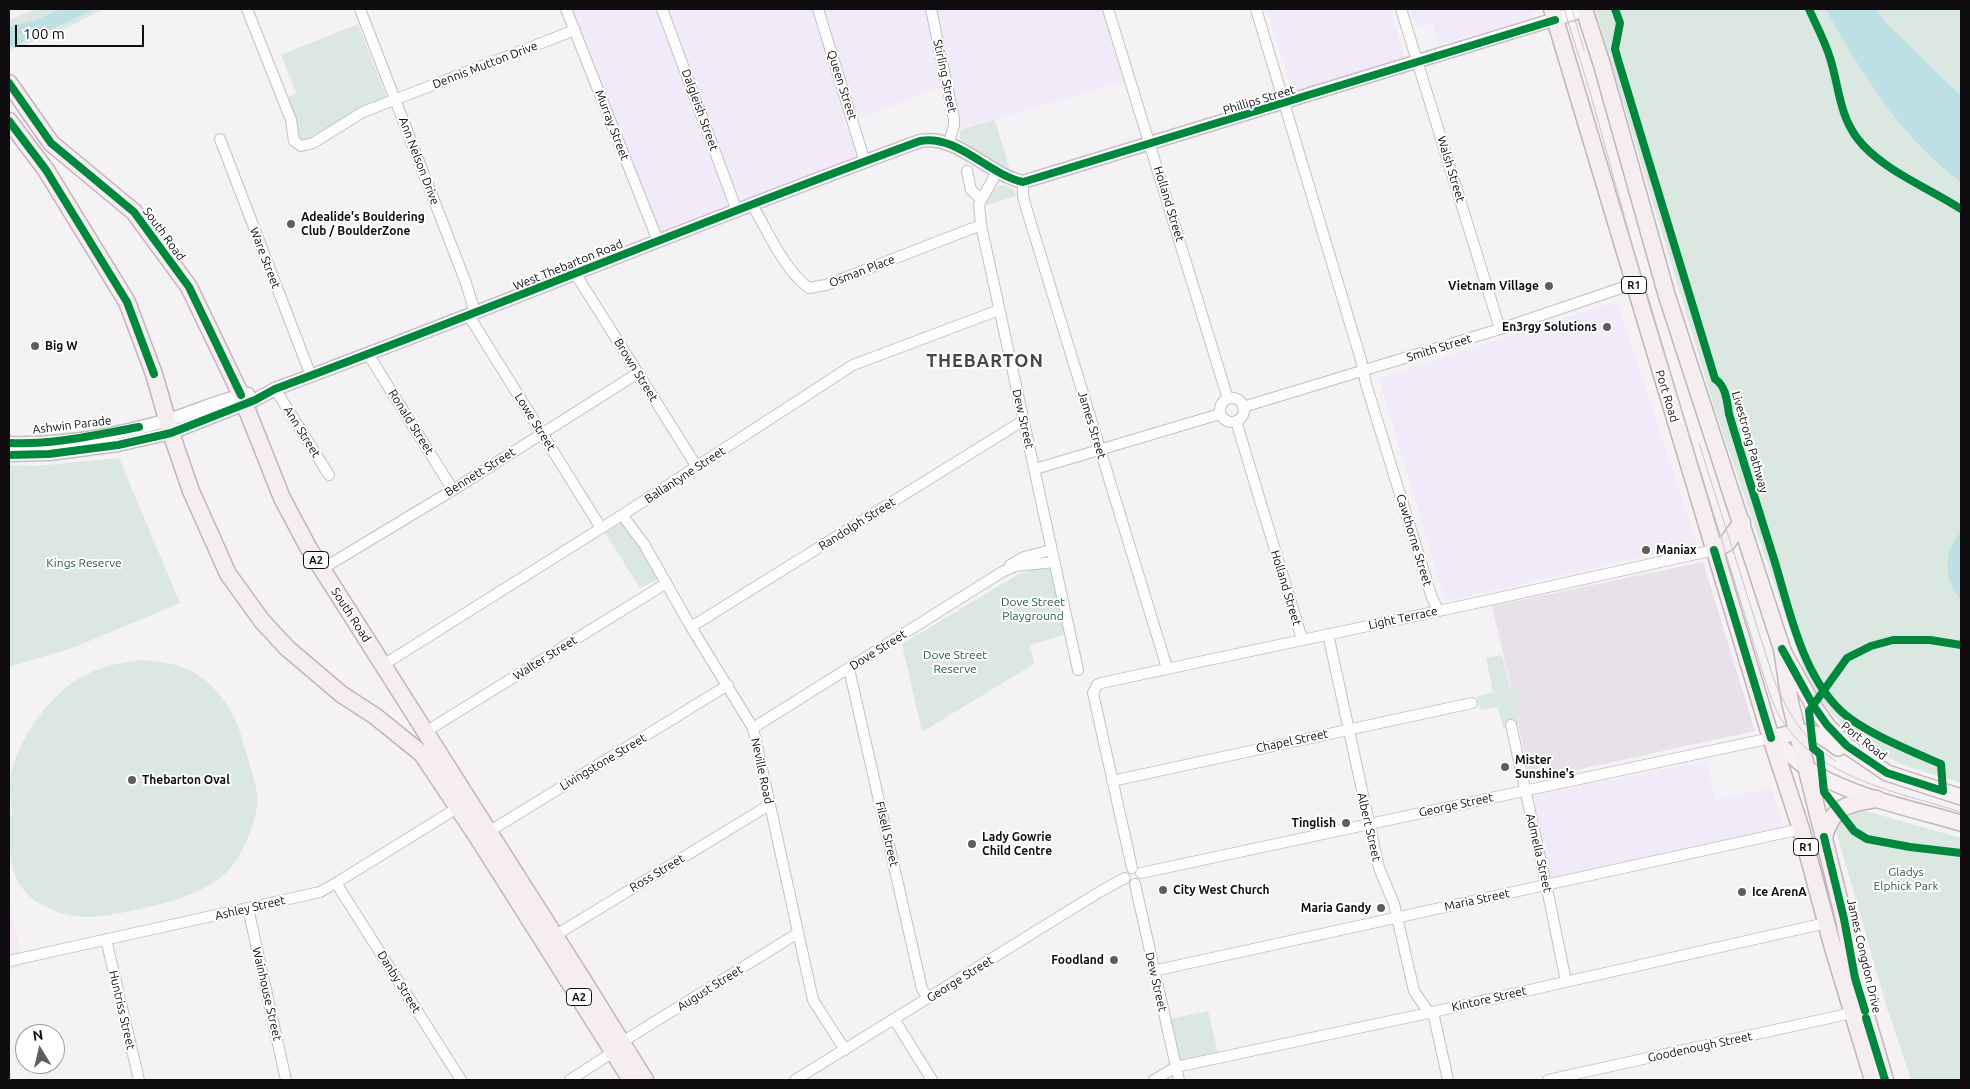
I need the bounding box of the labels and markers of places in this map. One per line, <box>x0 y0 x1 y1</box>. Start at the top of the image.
place label: Adealide's Bouldering Club / BoulderZone <box>301 210 425 238</box>
marker: Adealide's Bouldering Club / BoulderZone <box>285 218 297 230</box>
place label: Vietnam Village <box>1448 279 1539 293</box>
marker: Vietnam Village <box>1543 280 1555 292</box>
place label: En3rgy Solutions <box>1502 320 1597 334</box>
marker: En3rgy Solutions <box>1601 321 1613 333</box>
place label: Big W <box>45 339 78 353</box>
marker: Big W <box>29 340 41 352</box>
place label: Maniax <box>1656 543 1697 557</box>
marker: Maniax <box>1640 544 1652 556</box>
place label: Mister Sunshine's <box>1515 753 1574 781</box>
marker: Mister Sunshine's <box>1499 761 1511 773</box>
place label: Thebarton Oval <box>142 773 230 787</box>
marker: Thebarton Oval <box>126 774 138 786</box>
place label: Tinglish <box>1291 816 1336 830</box>
marker: Tinglish <box>1340 817 1352 829</box>
place label: Lady Gowrie Child Centre <box>982 830 1052 858</box>
marker: Lady Gowrie Child Centre <box>966 838 978 850</box>
place label: City West Church <box>1173 883 1270 897</box>
marker: City West Church <box>1157 884 1169 896</box>
place label: Ice ArenA <box>1752 885 1807 899</box>
marker: Ice ArenA <box>1736 886 1748 898</box>
place label: Maria Gandy <box>1301 901 1371 915</box>
marker: Maria Gandy <box>1375 902 1387 914</box>
place label: Foodland <box>1051 953 1104 967</box>
marker: Foodland <box>1108 954 1120 966</box>

